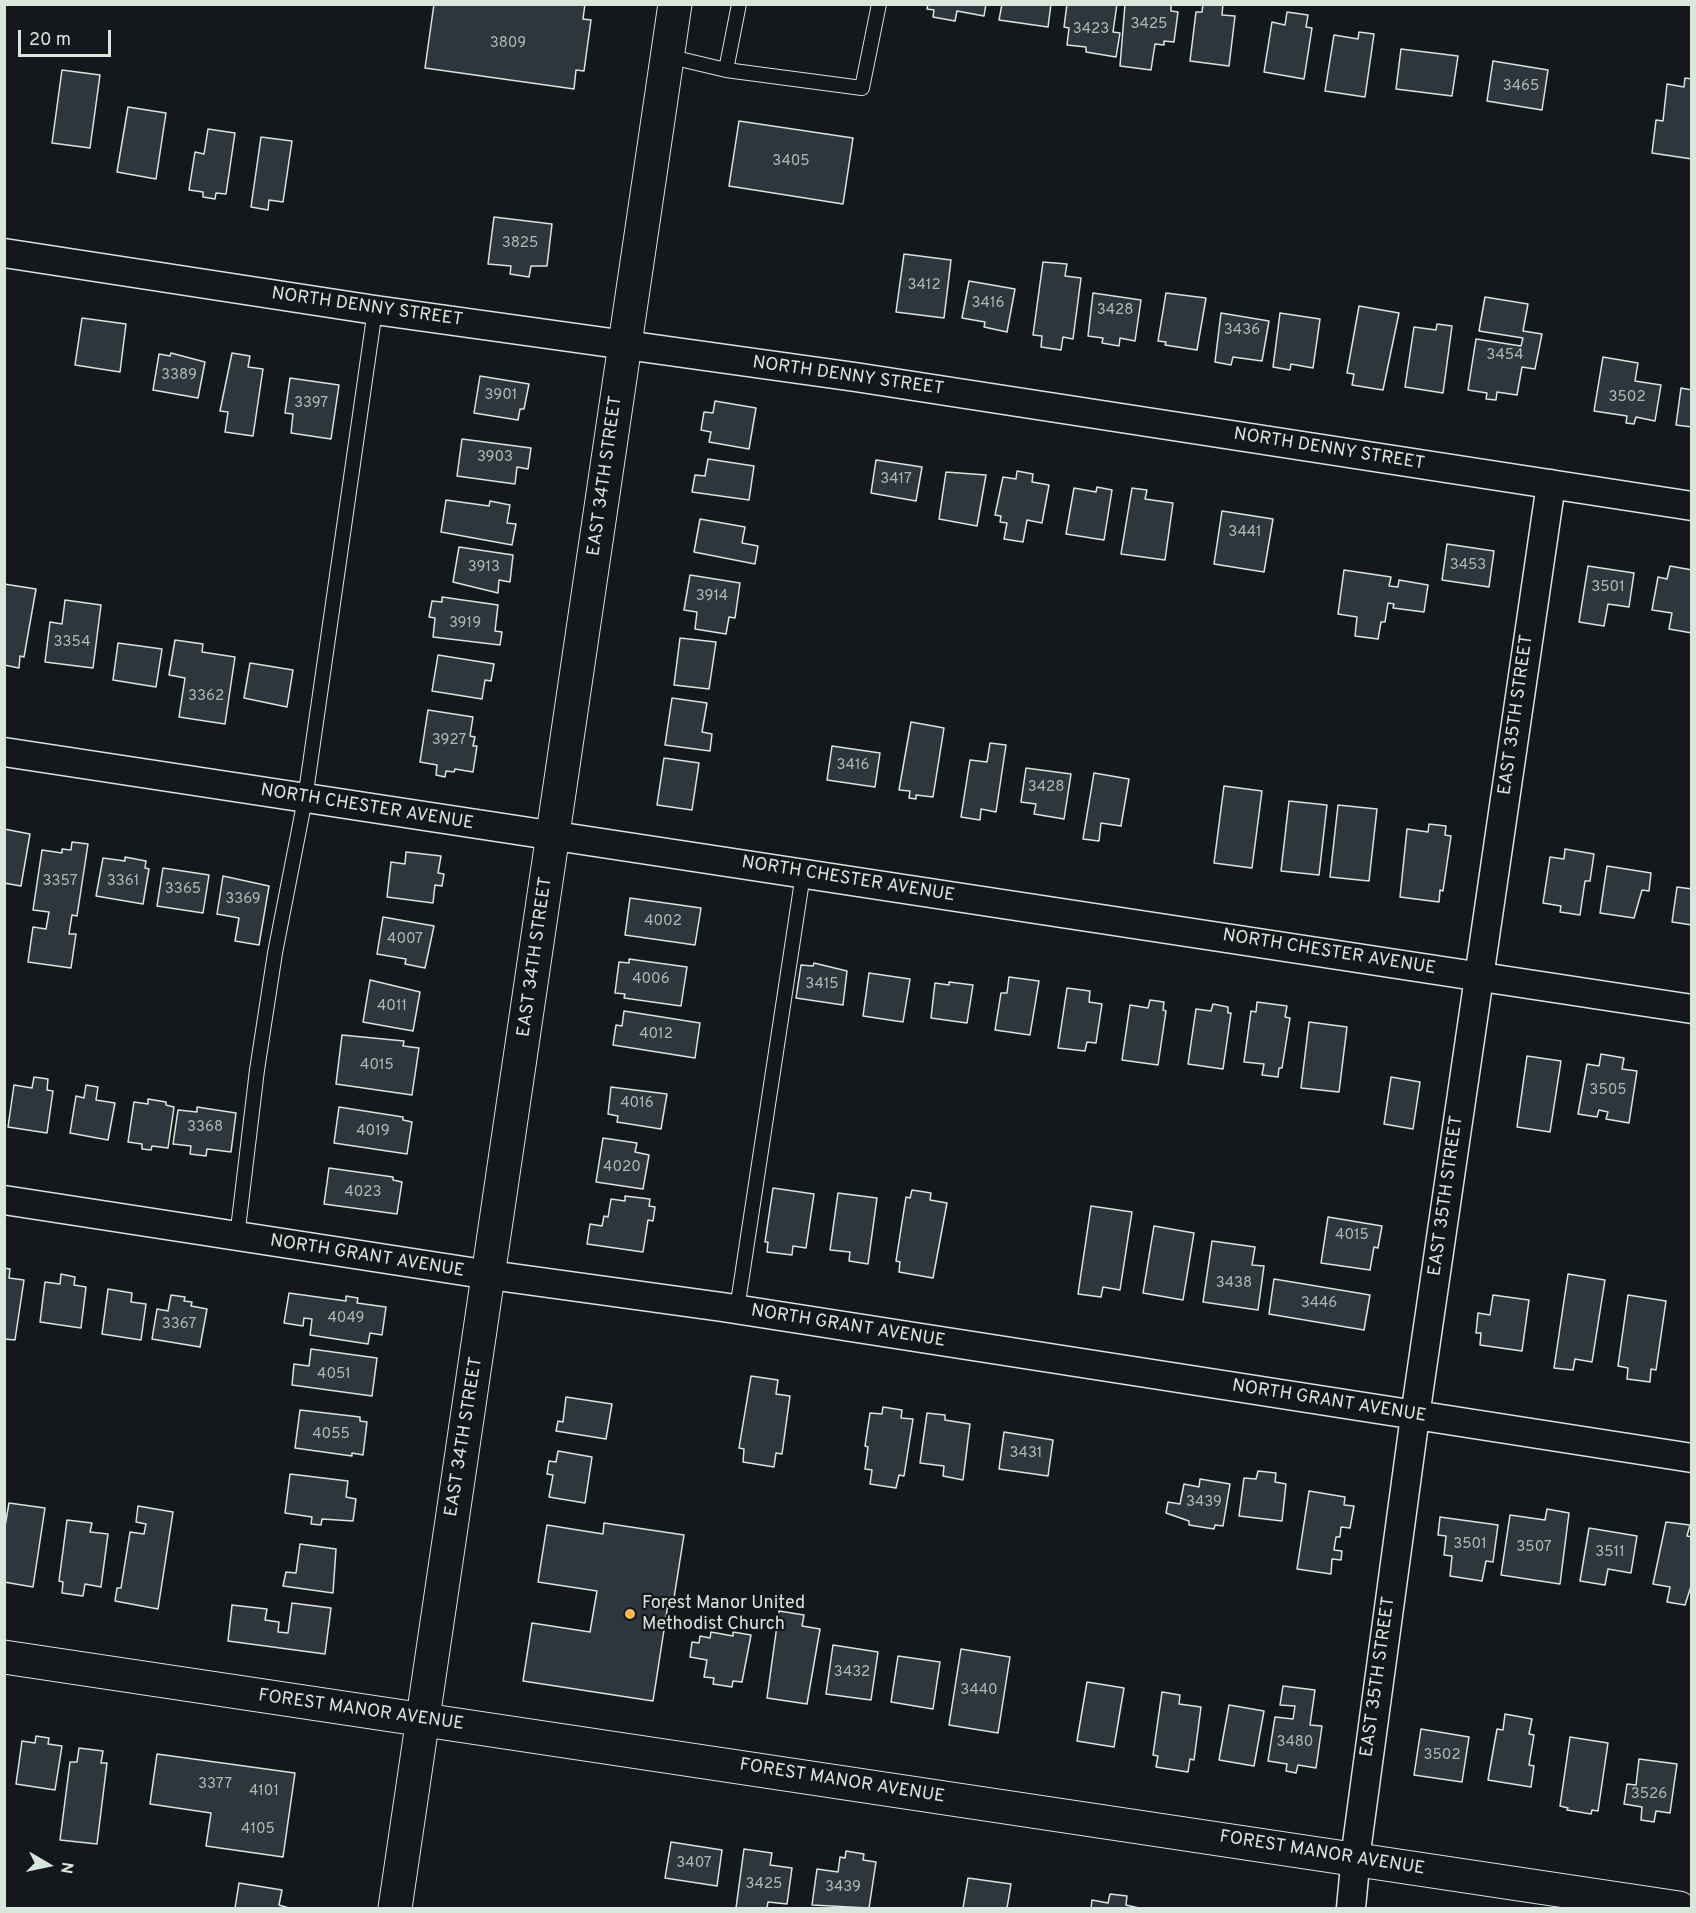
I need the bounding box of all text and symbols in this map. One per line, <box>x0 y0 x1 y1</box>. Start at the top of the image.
house number: 3425 <box>1131 16 1167 34</box>
scale bar <box>21 18 114 56</box>
house number: 3423 <box>1073 21 1109 39</box>
text: 20 m <box>29 29 71 52</box>
house number: 3809 <box>490 35 526 53</box>
house number: 3465 <box>1503 78 1539 96</box>
house number: 3405 <box>772 153 810 171</box>
house number: 3825 <box>502 235 538 253</box>
house number: 3412 <box>907 277 941 295</box>
street label: NORTH DENNY STREET <box>270 284 464 332</box>
house number: 3416 <box>972 295 1004 313</box>
house number: 3428 <box>1097 302 1133 320</box>
house number: 3436 <box>1224 322 1260 340</box>
house number: 3454 <box>1486 347 1524 365</box>
street label: NORTH DENNY STREET <box>751 353 945 401</box>
house number: 3389 <box>161 367 197 385</box>
house number: 3901 <box>485 387 517 405</box>
house number: 3502 <box>1608 389 1646 407</box>
house number: 3397 <box>294 395 328 413</box>
street label: EAST 34TH STREET <box>584 395 628 557</box>
street label: NORTH DENNY STREET <box>1232 424 1426 476</box>
house number: 3903 <box>477 449 513 467</box>
house number: 3417 <box>880 471 912 489</box>
house number: 3441 <box>1228 524 1262 542</box>
house number: 3453 <box>1450 557 1486 575</box>
house number: 3913 <box>468 559 500 577</box>
house number: 3501 <box>1591 579 1625 597</box>
house number: 3914 <box>696 588 728 606</box>
house number: 3919 <box>449 615 481 633</box>
street label: EAST 35TH STREET <box>1495 633 1539 797</box>
house number: 3354 <box>54 634 90 652</box>
house number: 3362 <box>188 688 224 706</box>
house number: 3927 <box>432 732 466 750</box>
house number: 3416 <box>837 757 869 775</box>
house number: 3428 <box>1028 779 1064 797</box>
street label: NORTH CHESTER AVENUE <box>259 780 475 836</box>
street label: NORTH CHESTER AVENUE <box>740 852 956 908</box>
house number: 3357 <box>42 873 78 891</box>
house number: 3361 <box>107 873 139 891</box>
street label: EAST 34TH STREET <box>514 876 558 1038</box>
house number: 3365 <box>165 881 201 899</box>
house number: 3369 <box>225 891 261 909</box>
house number: 4002 <box>644 913 682 931</box>
street label: NORTH CHESTER AVENUE <box>1221 925 1437 981</box>
house number: 4007 <box>387 931 423 949</box>
house number: 4006 <box>632 971 670 989</box>
house number: 3415 <box>805 976 839 994</box>
house number: 4011 <box>377 998 407 1016</box>
house number: 4012 <box>639 1026 673 1044</box>
house number: 4015 <box>360 1057 394 1075</box>
house number: 3505 <box>1589 1082 1627 1100</box>
house number: 4016 <box>620 1095 654 1113</box>
street label: EAST 35TH STREET <box>1425 1114 1469 1278</box>
house number: 3368 <box>187 1119 223 1137</box>
house number: 4019 <box>356 1123 390 1141</box>
house number: 4020 <box>603 1159 641 1177</box>
house number: 4023 <box>344 1184 382 1202</box>
house number: 4015 <box>1335 1227 1369 1245</box>
street label: NORTH GRANT AVENUE <box>268 1231 466 1283</box>
house number: 3438 <box>1216 1275 1252 1293</box>
house number: 3446 <box>1301 1295 1337 1313</box>
street label: NORTH GRANT AVENUE <box>749 1301 947 1353</box>
house number: 4049 <box>328 1310 364 1328</box>
house number: 3367 <box>162 1316 196 1334</box>
street label: EAST 34TH STREET <box>442 1356 488 1518</box>
house number: 4051 <box>317 1366 351 1384</box>
street label: NORTH GRANT AVENUE <box>1230 1376 1428 1428</box>
house number: 4055 <box>312 1426 350 1444</box>
house number: 3431 <box>1010 1445 1042 1463</box>
house number: 3439 <box>1186 1494 1222 1512</box>
house number: 3501 <box>1453 1536 1487 1554</box>
house number: 3507 <box>1516 1539 1552 1557</box>
house number: 3511 <box>1595 1544 1625 1562</box>
place label: Forest Manor United Methodist Church <box>642 1593 805 1636</box>
street label: EAST 35TH STREET <box>1357 1595 1401 1759</box>
marker: Forest Manor United Methodist Church <box>623 1607 637 1621</box>
house number: 3432 <box>834 1664 870 1682</box>
house number: 3440 <box>960 1682 998 1700</box>
street label: FOREST MANOR AVENUE <box>257 1686 465 1736</box>
house number: 3480 <box>1277 1734 1313 1752</box>
house number: 3502 <box>1423 1747 1461 1765</box>
street label: FOREST MANOR AVENUE <box>738 1755 946 1809</box>
house number: 3377 <box>198 1776 232 1794</box>
house number: 4101 <box>249 1783 279 1801</box>
house number: 3526 <box>1631 1786 1667 1804</box>
house number: 4105 <box>241 1821 275 1839</box>
street label: FOREST MANOR AVENUE <box>1218 1827 1426 1881</box>
north arrow <box>18 1835 78 1895</box>
house number: 3407 <box>676 1855 712 1873</box>
text: N <box>55 1861 77 1875</box>
house number: 3425 <box>746 1876 782 1894</box>
house number: 3439 <box>825 1879 861 1897</box>

